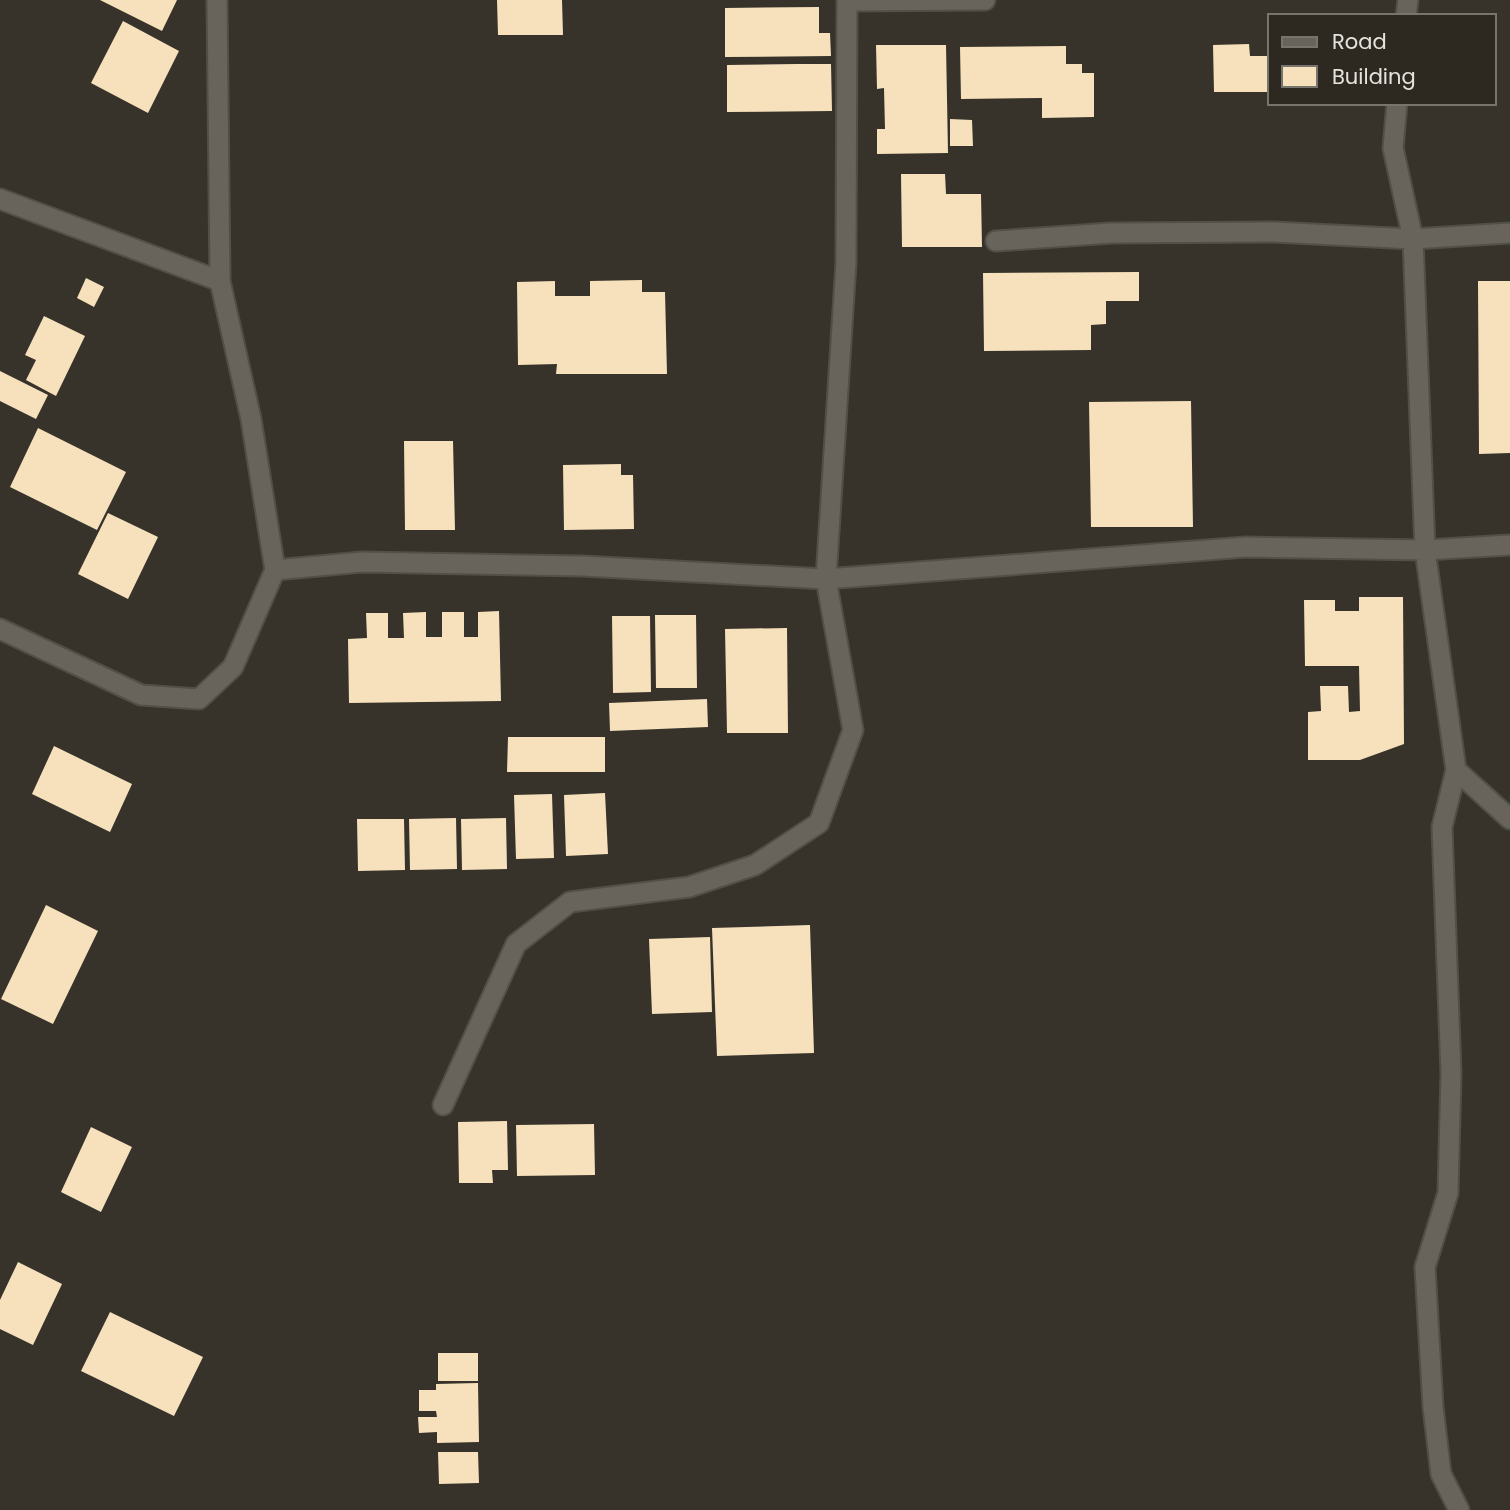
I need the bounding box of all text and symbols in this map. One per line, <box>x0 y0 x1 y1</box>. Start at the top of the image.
legend <box>1268 14 1496 105</box>
text: Road <box>1332 27 1387 56</box>
text: Building <box>1332 62 1416 91</box>

